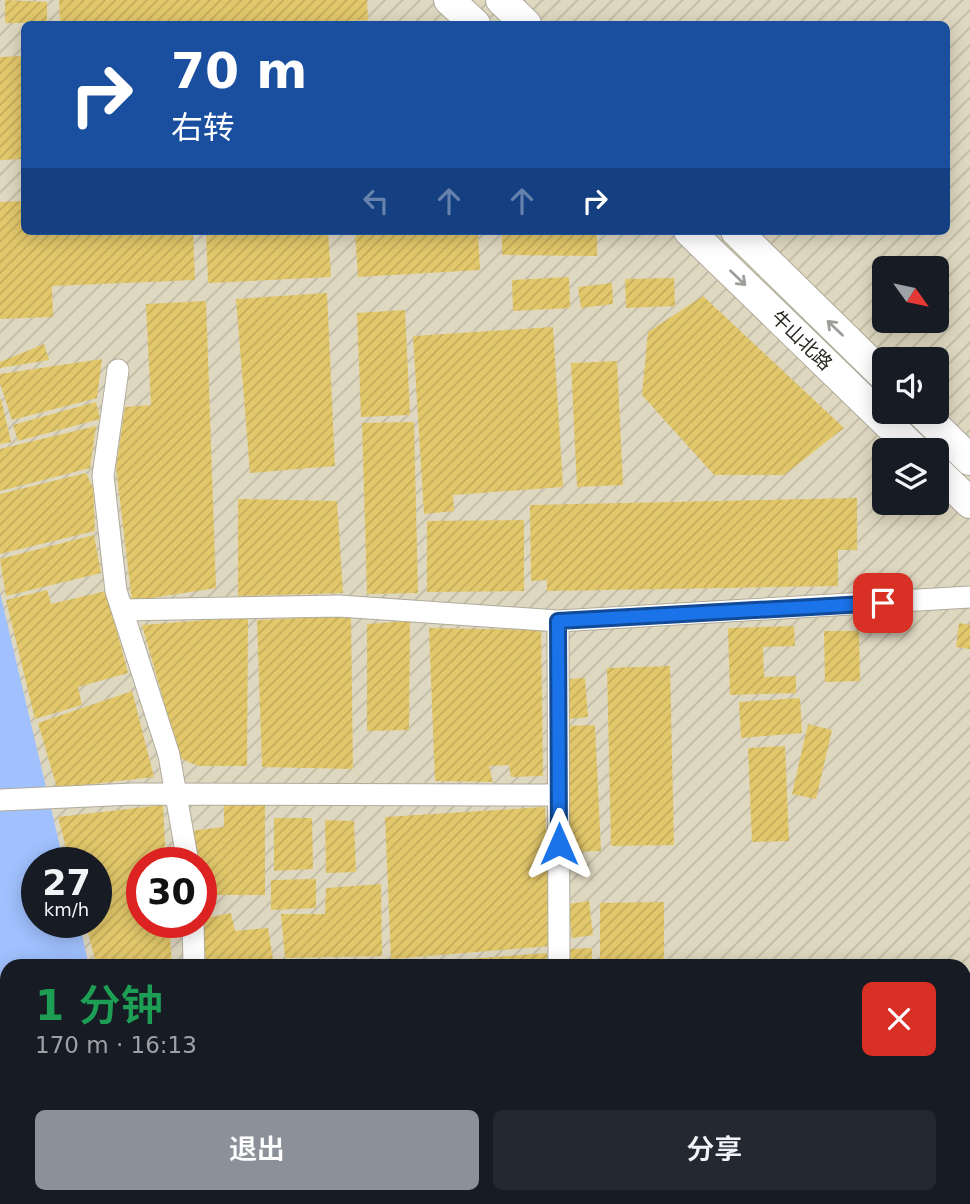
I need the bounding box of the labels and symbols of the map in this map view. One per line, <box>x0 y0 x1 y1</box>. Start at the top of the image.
north arrow <box>872 256 948 332</box>
one-way arrow <box>729 270 746 287</box>
street label: 牛山北路 <box>767 306 837 374</box>
one-way arrow <box>827 319 844 336</box>
pin <box>853 573 913 633</box>
position arrow <box>522 807 596 881</box>
speed limit sign: 30 <box>126 847 217 938</box>

